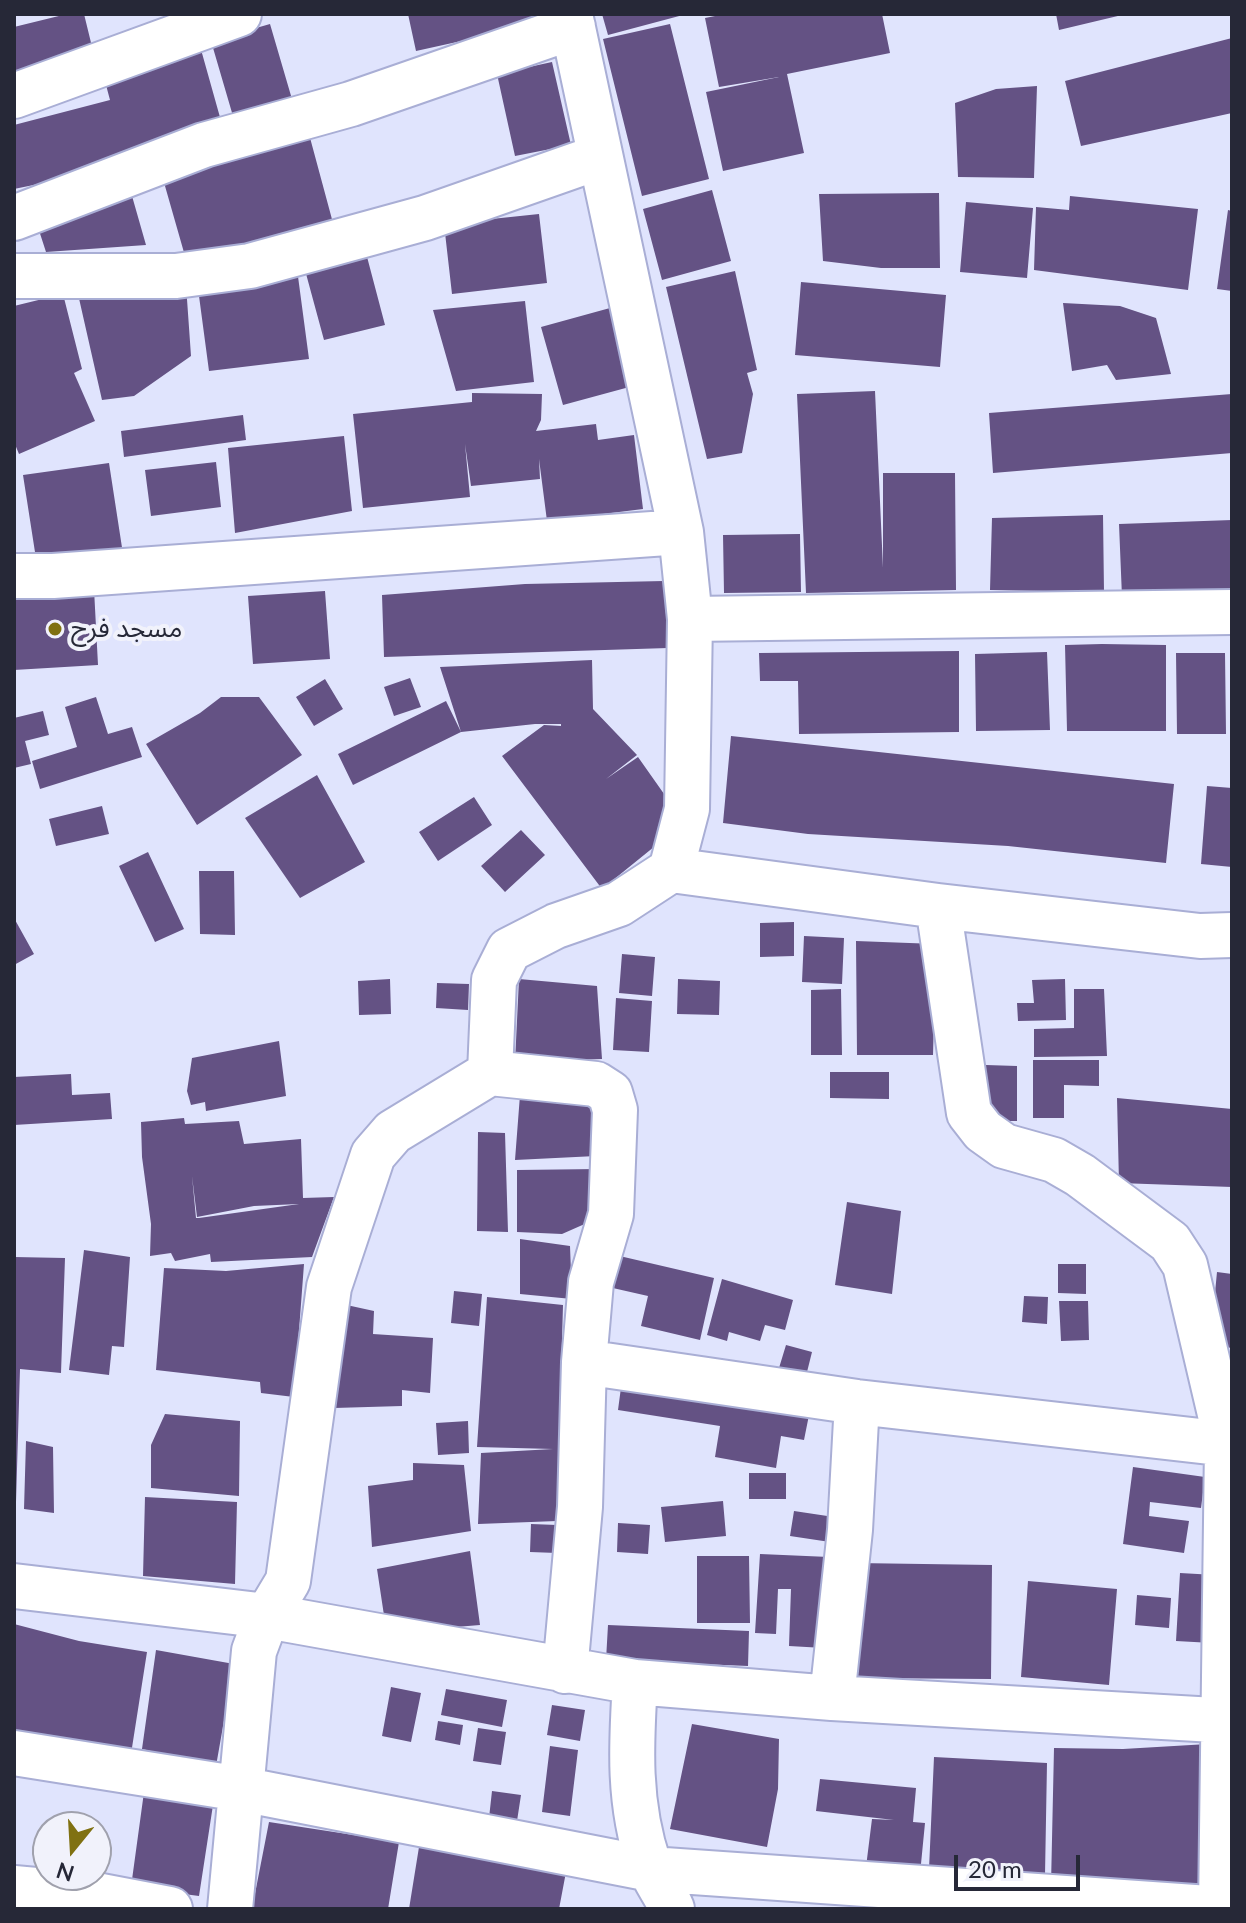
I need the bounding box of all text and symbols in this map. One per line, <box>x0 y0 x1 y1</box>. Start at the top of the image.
place label: مسجد فرح <box>71 613 182 645</box>
marker: مسجد فرح <box>46 620 64 638</box>
north arrow <box>32 1811 112 1891</box>
scale bar <box>958 1839 1084 1889</box>
text: 20 m <box>968 1854 1022 1883</box>
text: N <box>53 1857 77 1888</box>

